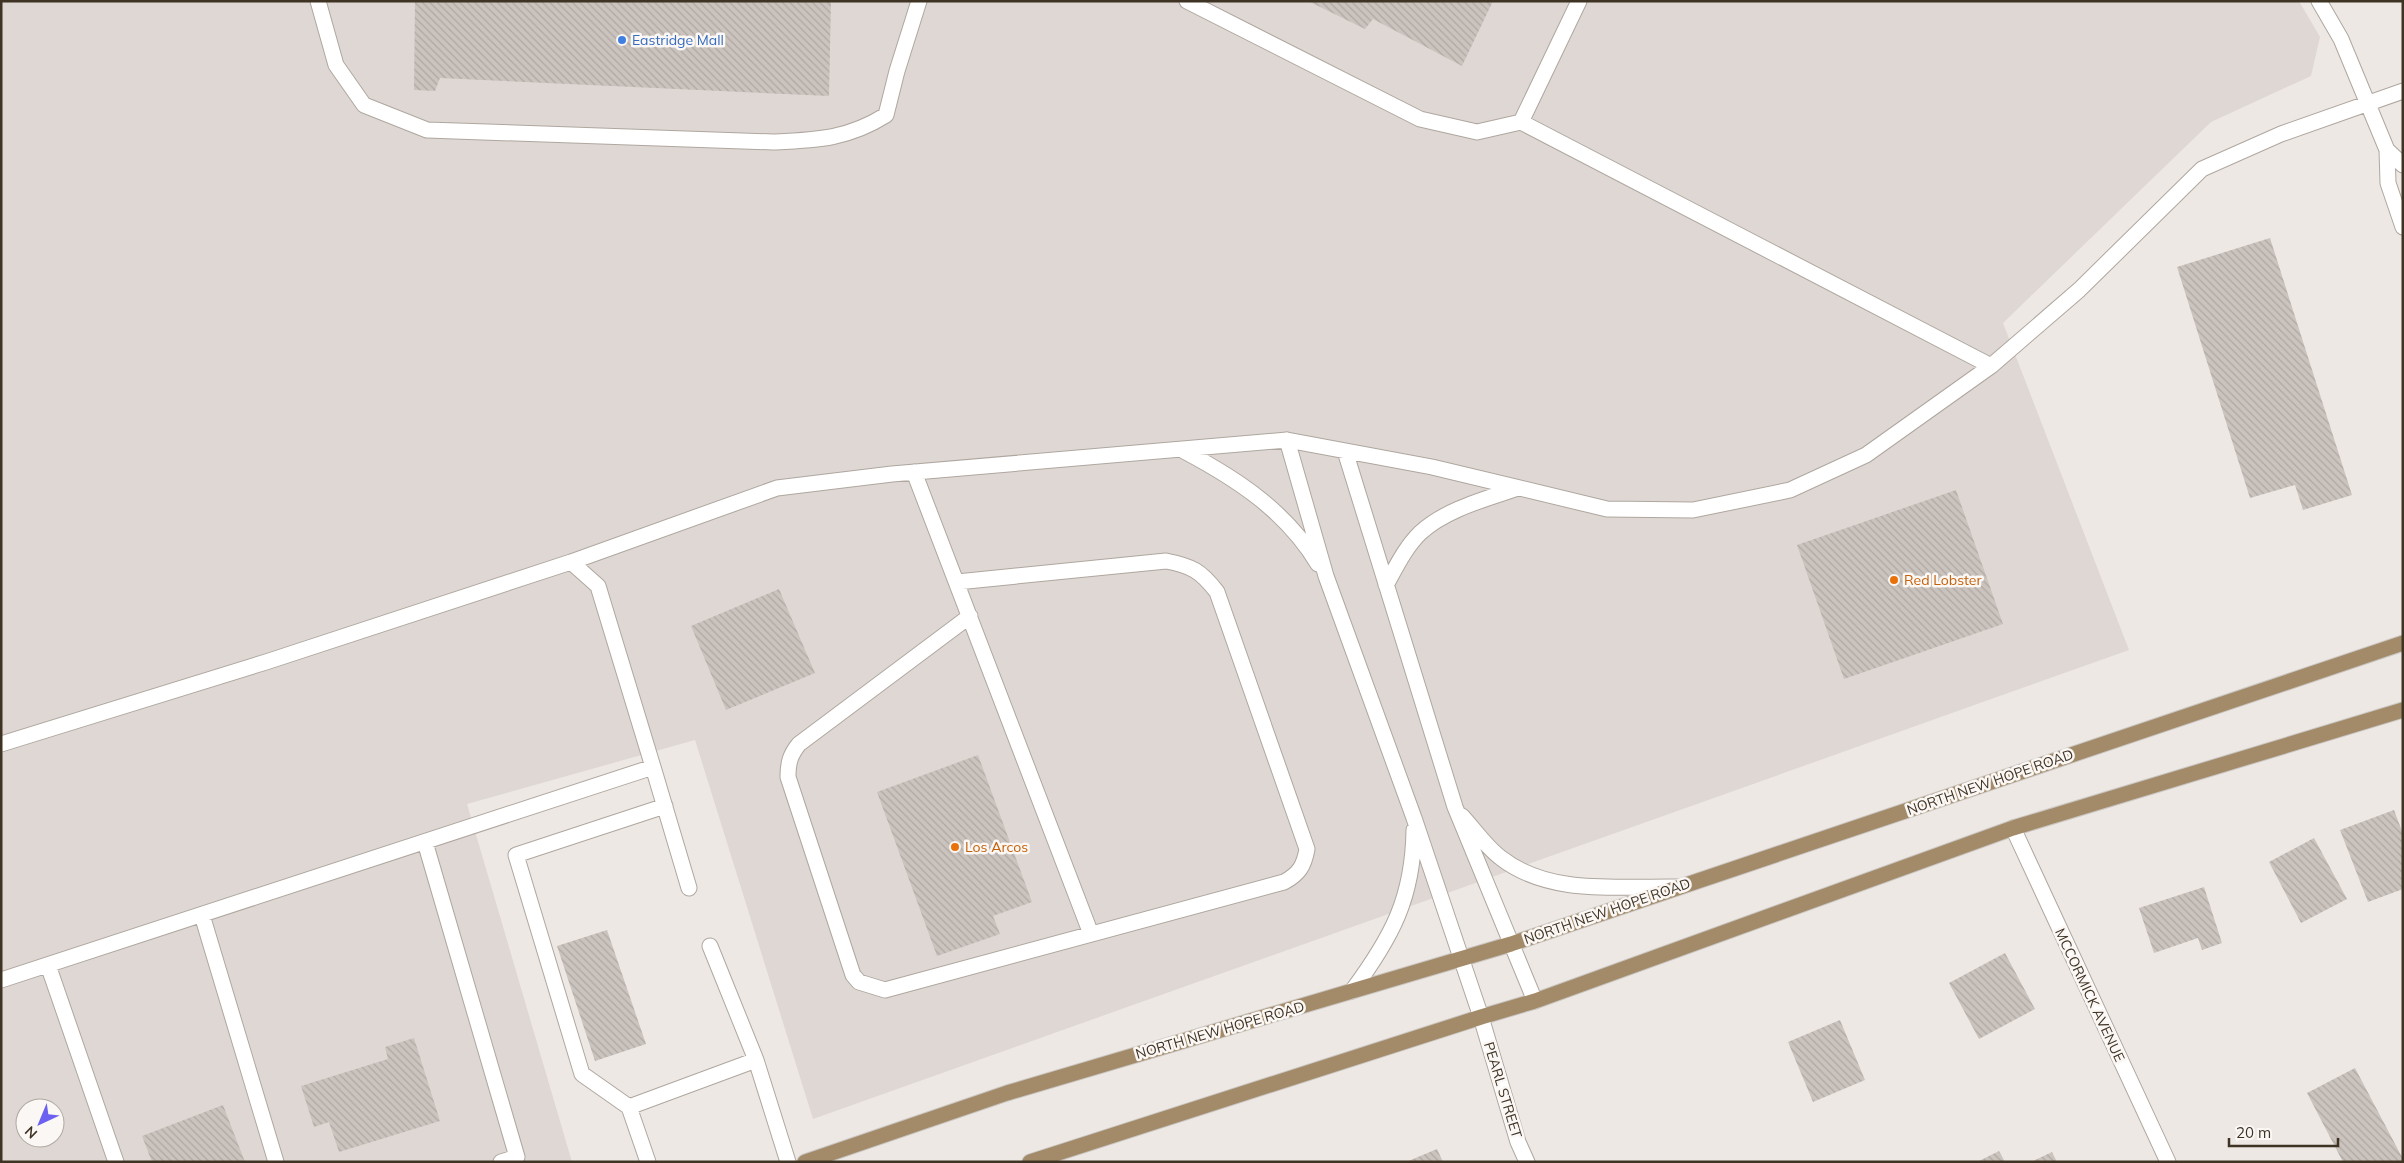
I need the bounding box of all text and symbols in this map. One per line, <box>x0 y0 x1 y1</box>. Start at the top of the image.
place label: Eastridge Mall <box>632 31 724 49</box>
marker: Eastridge Mall <box>616 34 628 46</box>
place label: Red Lobster <box>1904 571 1982 589</box>
marker: Red Lobster <box>1888 574 1900 586</box>
street label: NORTH NEW HOPE ROAD <box>1904 745 2076 819</box>
place label: Los Arcos <box>965 838 1028 856</box>
marker: Los Arcos <box>949 841 961 853</box>
street label: NORTH NEW HOPE ROAD <box>1521 874 1693 948</box>
street label: MCCORMICK AVENUE <box>2051 925 2129 1065</box>
street label: NORTH NEW HOPE ROAD <box>1133 997 1307 1063</box>
street label: PEARL STREET <box>1480 1040 1526 1141</box>
north arrow <box>15 1098 65 1148</box>
scale bar <box>2229 1116 2338 1148</box>
text: N <box>21 1122 41 1142</box>
text: 20 m <box>2236 1123 2271 1142</box>

